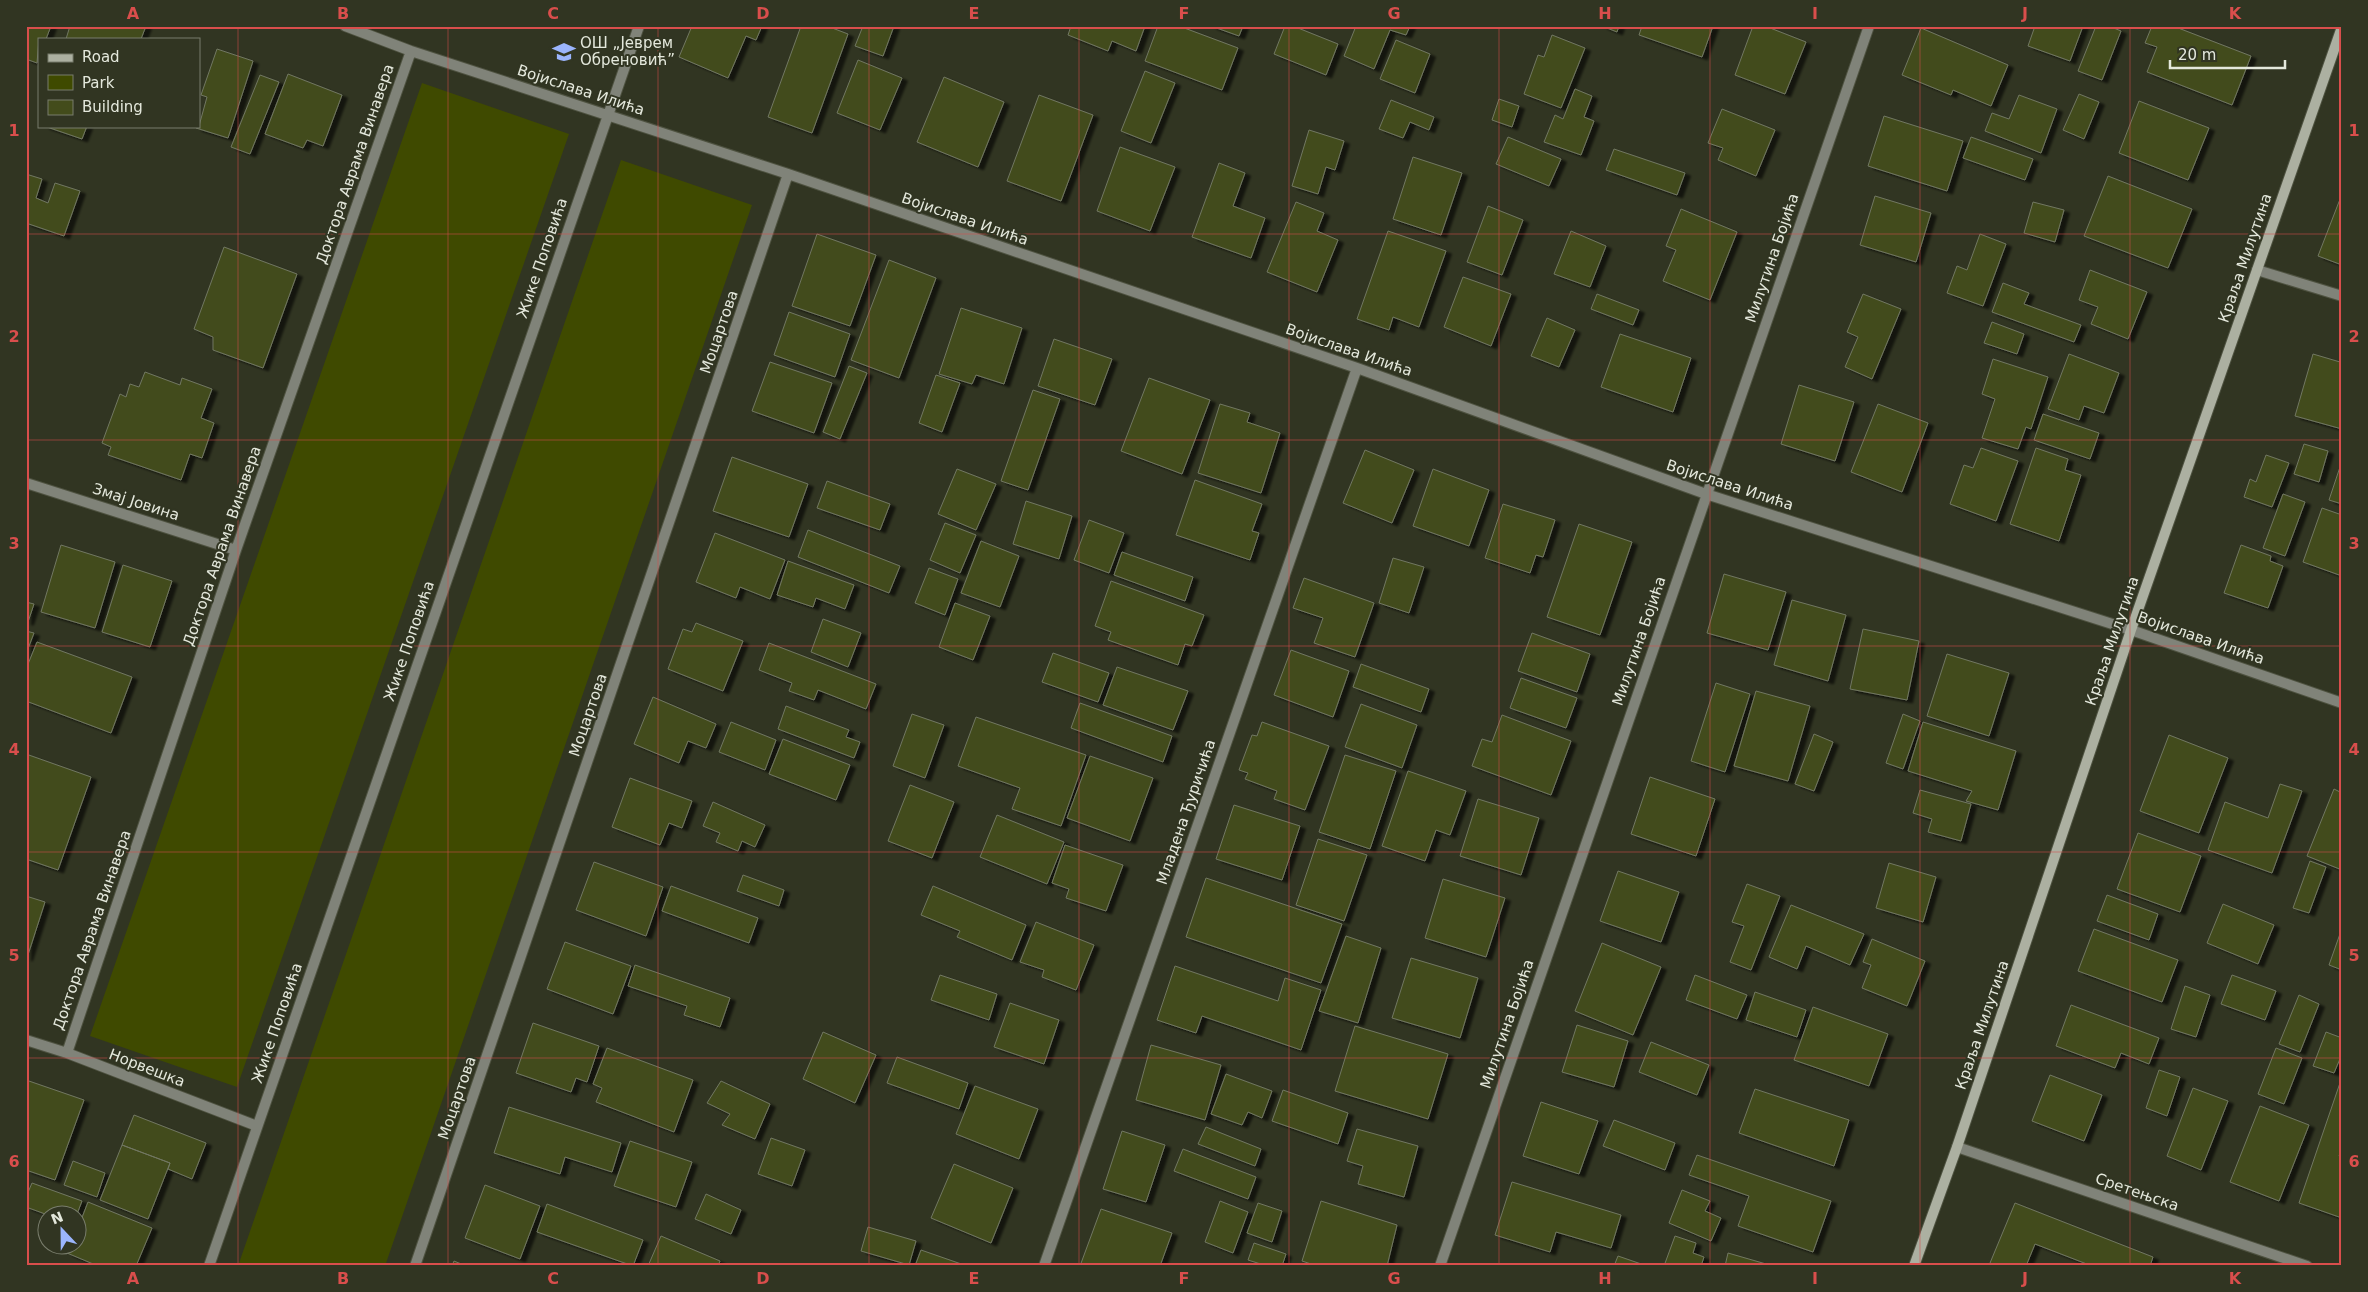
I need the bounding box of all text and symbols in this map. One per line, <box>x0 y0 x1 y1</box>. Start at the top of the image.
text: A <box>127 4 140 23</box>
text: B <box>337 4 349 23</box>
text: C <box>547 4 559 23</box>
text: D <box>756 4 770 23</box>
text: E <box>969 4 979 23</box>
text: F <box>1179 4 1189 23</box>
text: G <box>1387 4 1401 23</box>
text: H <box>1598 4 1612 23</box>
text: I <box>1812 4 1818 23</box>
text: J <box>2021 4 2028 23</box>
text: K <box>2229 4 2242 23</box>
place label: ОШ „Јеврем Обреновић” <box>580 34 675 69</box>
legend <box>38 38 200 128</box>
scale bar <box>2170 38 2286 70</box>
school or university icon: ОШ „Јеврем Обреновић” <box>551 39 577 65</box>
text: 20 m <box>2178 46 2216 64</box>
text: Road <box>82 48 120 66</box>
street label: Војислава Илића <box>515 61 647 119</box>
street label: Доктора Аврама Винавера <box>312 62 398 266</box>
text: Park <box>82 74 115 92</box>
text: Building <box>82 98 143 116</box>
text: 1 <box>8 121 20 140</box>
text: 1 <box>2348 121 2360 140</box>
street label: Војислава Илића <box>899 189 1031 249</box>
street label: Милутина Бојића <box>1741 191 1803 325</box>
street label: Краља Милутина <box>2214 191 2276 325</box>
street label: Жике Поповића <box>513 196 571 320</box>
street label: Моцартова <box>696 288 742 376</box>
street label: Војислава Илића <box>1283 320 1415 380</box>
text: 2 <box>8 327 20 346</box>
text: 2 <box>2348 327 2360 346</box>
street label: Доктора Аврама Винавера <box>179 444 265 648</box>
street label: Војислава Илића <box>1664 456 1796 514</box>
street label: Змај Јовина <box>90 479 182 525</box>
text: 3 <box>8 534 20 553</box>
text: 3 <box>2348 534 2360 553</box>
street label: Милутина Бојића <box>1608 574 1670 708</box>
street label: Краља Милутина <box>2081 574 2143 708</box>
street label: Жике Поповића <box>380 579 438 703</box>
street label: Војислава Илића <box>2135 608 2267 668</box>
street label: Моцартова <box>565 671 611 759</box>
street label: Младена Ђуричића <box>1153 737 1219 887</box>
text: 4 <box>8 740 20 759</box>
text: 4 <box>2348 740 2360 759</box>
street label: Доктора Аврама Винавера <box>49 828 135 1032</box>
text: 5 <box>8 946 20 965</box>
text: 5 <box>2348 946 2360 965</box>
street label: Милутина Бојића <box>1476 957 1538 1091</box>
street label: Краља Милутина <box>1951 958 2013 1092</box>
street label: Жике Поповића <box>248 961 306 1085</box>
street label: Норвешка <box>106 1045 188 1091</box>
street label: Моцартова <box>434 1054 480 1142</box>
text: 6 <box>8 1152 20 1171</box>
text: 6 <box>2348 1152 2360 1171</box>
street label: Сретењска <box>2093 1169 2181 1215</box>
north arrow <box>38 1204 88 1254</box>
text: N <box>49 1208 66 1228</box>
text: A <box>127 1269 140 1288</box>
text: B <box>337 1269 349 1288</box>
text: C <box>547 1269 559 1288</box>
text: D <box>756 1269 770 1288</box>
text: E <box>969 1269 979 1288</box>
text: F <box>1179 1269 1189 1288</box>
text: G <box>1387 1269 1401 1288</box>
text: H <box>1598 1269 1612 1288</box>
text: I <box>1812 1269 1818 1288</box>
text: J <box>2021 1269 2028 1288</box>
text: K <box>2229 1269 2242 1288</box>

